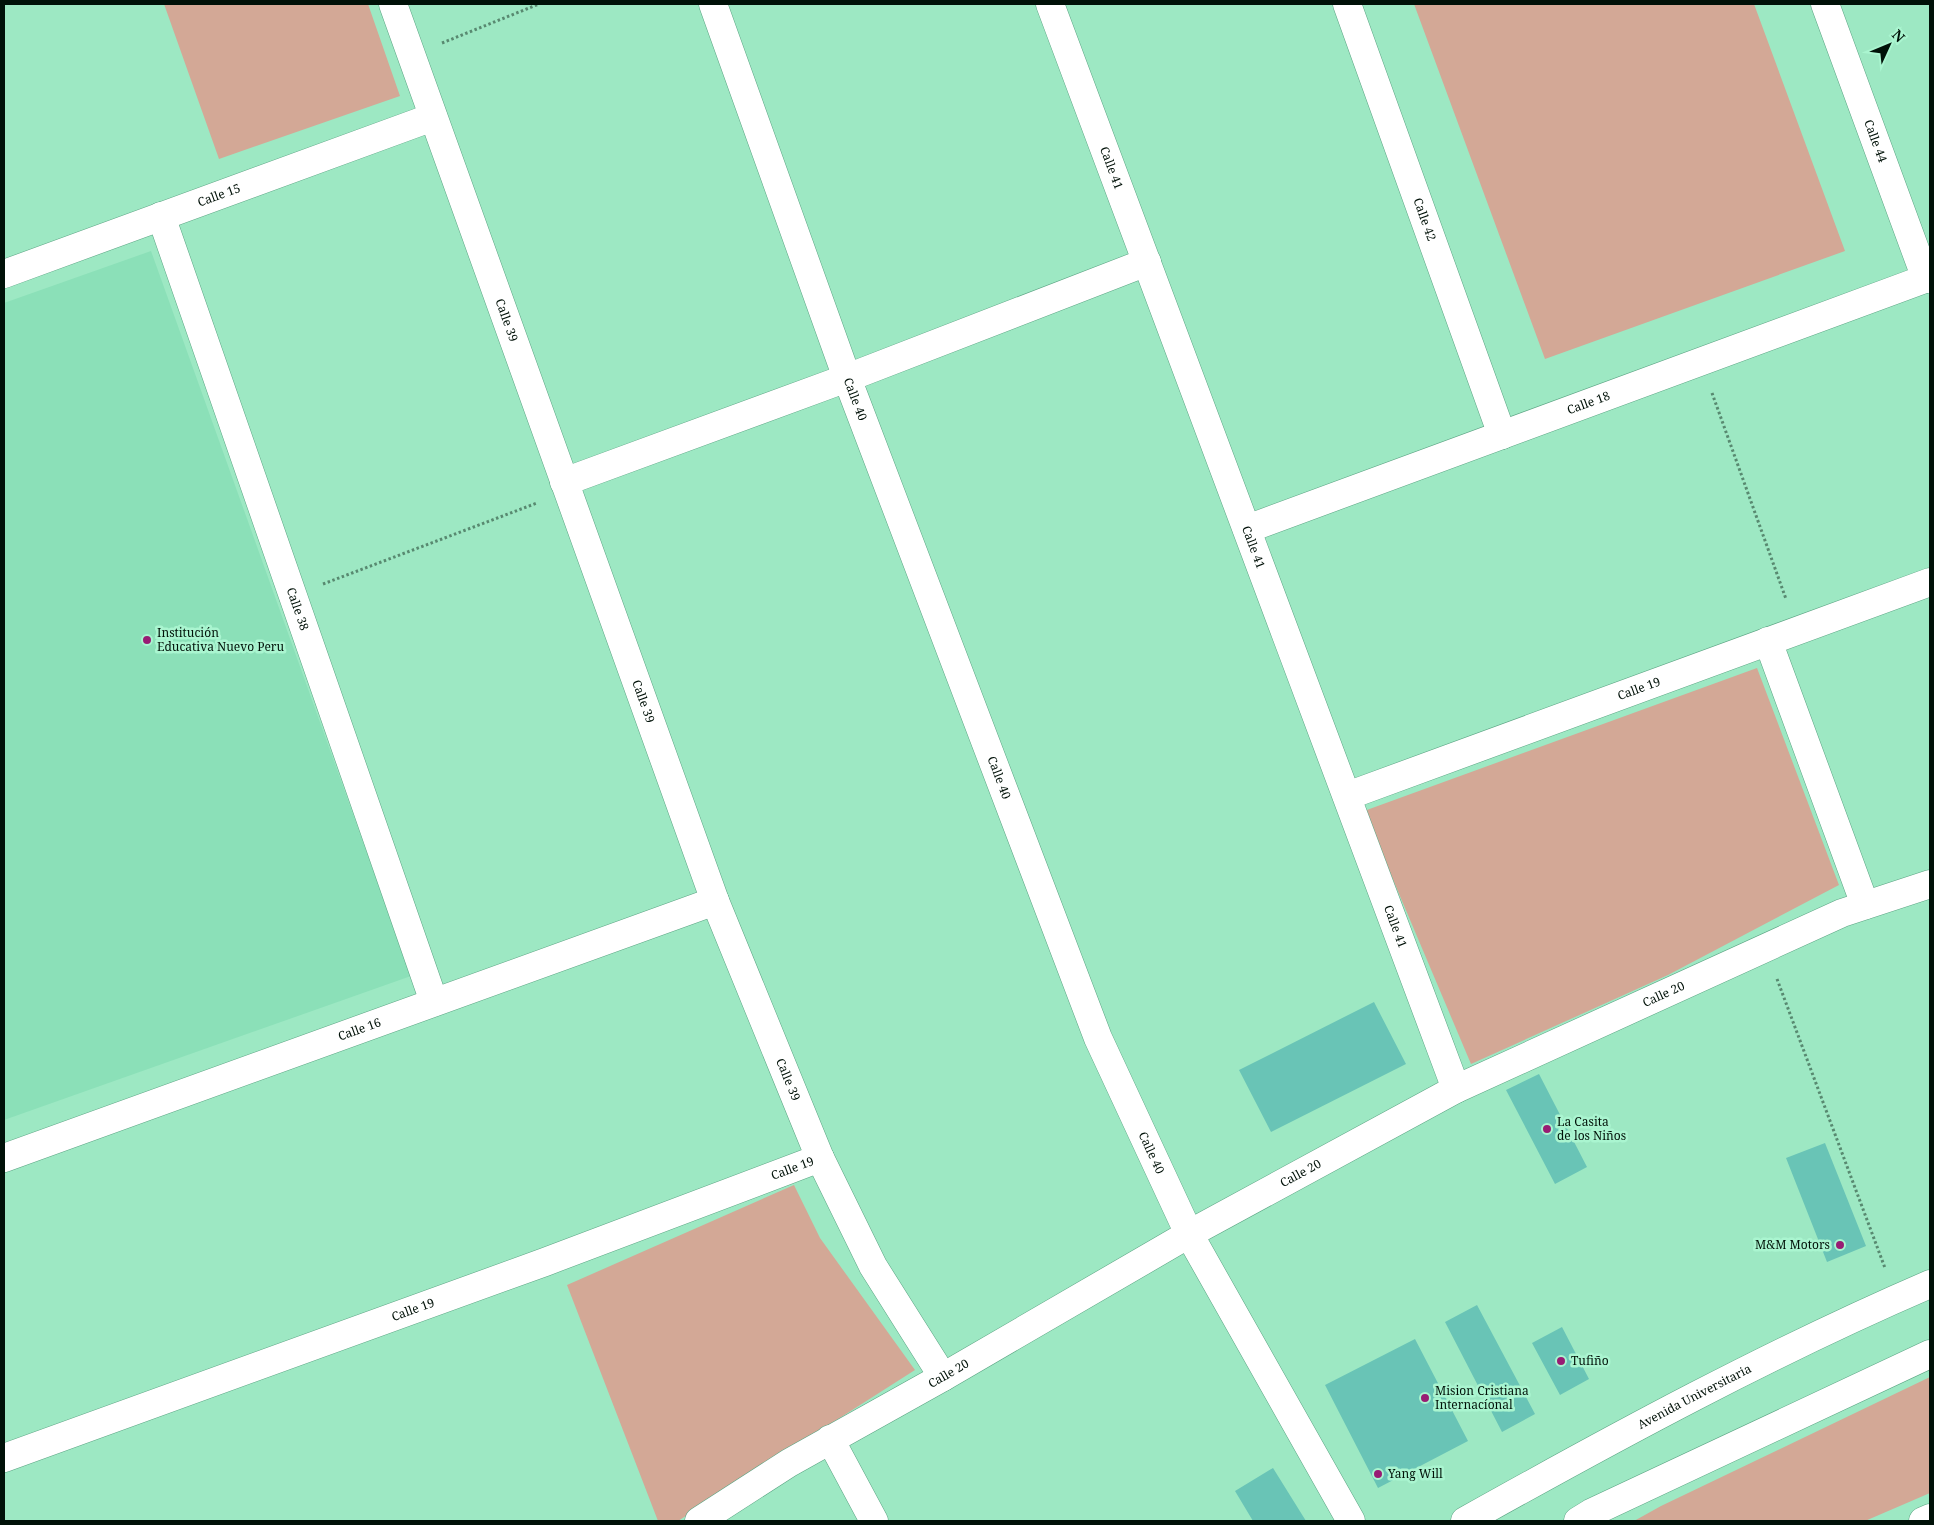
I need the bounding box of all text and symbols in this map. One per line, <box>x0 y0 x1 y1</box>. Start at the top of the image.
north arrow <box>1864 20 1914 70</box>
text: N <box>1888 25 1909 46</box>
street label: Calle 44 <box>1860 117 1892 165</box>
street label: Calle 41 <box>1096 144 1128 192</box>
street label: Calle 15 <box>195 179 243 210</box>
street label: Calle 42 <box>1409 195 1441 243</box>
street label: Calle 39 <box>491 296 523 344</box>
street label: Calle 40 <box>840 375 872 423</box>
street label: Calle 18 <box>1564 387 1612 418</box>
street label: Calle 41 <box>1238 523 1270 571</box>
street label: Calle 38 <box>283 585 313 633</box>
place label: Institución Educativa Nuevo Peru <box>157 624 285 655</box>
marker: Institución Educativa Nuevo Peru <box>141 634 153 646</box>
street label: Calle 19 <box>1615 673 1663 704</box>
street label: Calle 39 <box>628 677 659 725</box>
street label: Calle 40 <box>984 754 1015 802</box>
street label: Calle 41 <box>1380 902 1411 950</box>
street label: Calle 20 <box>1640 977 1687 1011</box>
street label: Calle 16 <box>335 1013 383 1045</box>
street label: Calle 39 <box>772 1056 805 1103</box>
place label: La Casita de los Niños <box>1557 1113 1626 1144</box>
marker: La Casita de los Niños <box>1541 1123 1553 1135</box>
street label: Calle 40 <box>1135 1129 1169 1177</box>
street label: Calle 19 <box>768 1152 816 1184</box>
street label: Calle 20 <box>1277 1155 1324 1191</box>
place label: M&M Motors <box>1755 1236 1830 1253</box>
marker: M&M Motors <box>1834 1239 1846 1251</box>
street label: Calle 19 <box>389 1294 437 1325</box>
place label: Tufiño <box>1571 1352 1609 1369</box>
street label: Calle 20 <box>925 1355 972 1392</box>
marker: Tufiño <box>1555 1355 1567 1367</box>
street label: Avenida Universitaria <box>1635 1360 1754 1433</box>
place label: Mision Cristiana Internacíonal <box>1435 1382 1529 1413</box>
marker: Mision Cristiana Internacíonal <box>1419 1392 1431 1404</box>
place label: Yang Will <box>1387 1465 1443 1482</box>
marker: Yang Will <box>1372 1468 1384 1480</box>

